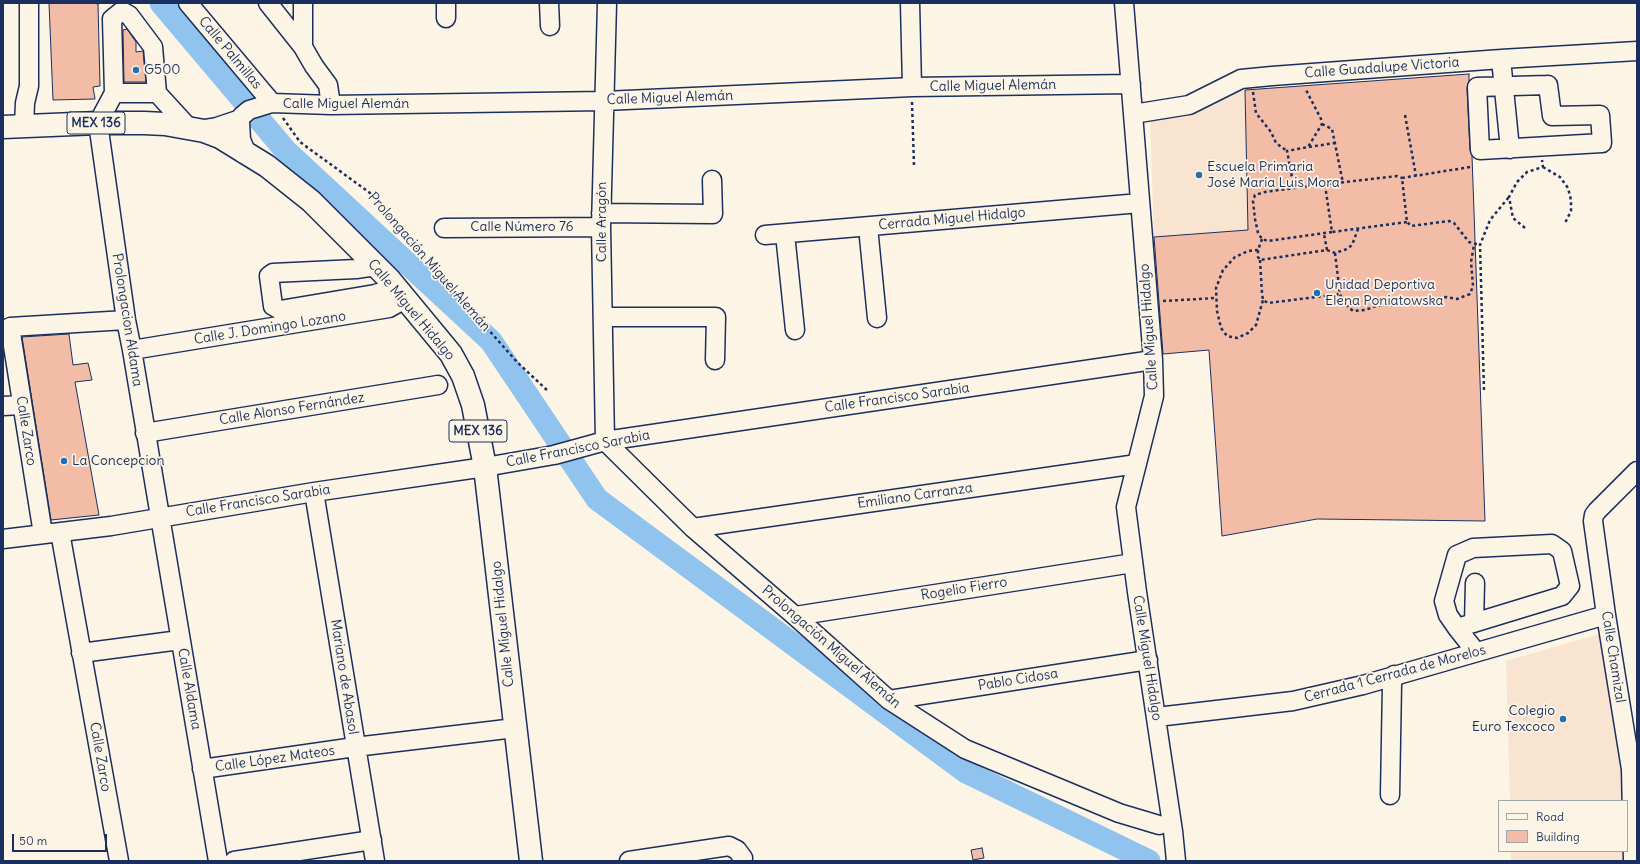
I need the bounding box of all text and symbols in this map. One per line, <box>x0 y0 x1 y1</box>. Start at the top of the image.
street label: Calle Palmillas <box>195 13 265 93</box>
street label: Calle Guadalupe Victoria <box>1304 54 1460 82</box>
place label: G500 <box>144 62 181 78</box>
marker: G500 <box>131 65 141 75</box>
street label: Calle Miguel Alemán <box>930 76 1056 96</box>
street label: Calle Miguel Alemán <box>606 87 734 109</box>
street label: Calle Miguel Alemán <box>283 96 409 112</box>
road number: MEX 136 <box>67 112 125 134</box>
place label: Escuela Primaria José María Luis Mora <box>1207 159 1340 192</box>
marker: Escuela Primaria José María Luis Mora <box>1194 170 1204 180</box>
street label: Calle Aragón <box>594 182 610 262</box>
street label: Prolongación Miguel Alemán <box>364 189 494 335</box>
street label: Cerrada Miguel Hidalgo <box>878 204 1026 234</box>
street label: Calle Número 76 <box>470 219 574 235</box>
street label: Prolongacion Aldama <box>108 252 146 388</box>
street label: Calle Míguel Hidalgo <box>364 256 458 364</box>
street label: Calle Míguel Hidalgo <box>1136 263 1162 391</box>
place label: Unidad Deportiva Elena Poniatowska <box>1325 277 1444 310</box>
marker: Unidad Deportiva Elena Poniatowska <box>1312 288 1322 298</box>
street label: Calle J. Domingo Lozano <box>193 308 347 348</box>
street label: Calle Francisco Sarabia <box>823 380 971 416</box>
street label: Calle Alonso Fernández <box>218 389 366 429</box>
street label: Calle Zarco <box>12 395 40 467</box>
road number: MEX 136 <box>449 420 507 442</box>
street label: Calle Francisco Sarabia <box>505 427 651 471</box>
place label: La Concepcion <box>72 453 165 469</box>
marker: La Concepcion <box>59 456 69 466</box>
street label: Emiliano Carranza <box>856 480 974 512</box>
street label: Calle Francisco Sarabia <box>184 481 332 521</box>
street label: Calle Míguel Hidalgo <box>488 560 518 688</box>
street label: Rogelio Fierro <box>920 574 1008 604</box>
street label: Prolongación Miguel Alemán <box>758 582 904 712</box>
street label: Calle Míguel Hidalgo <box>1129 594 1165 722</box>
street label: Calle Chamizal <box>1597 610 1629 704</box>
street label: Mariano de Abasol <box>327 618 361 736</box>
street label: Cerrada 1 Cerrada de Morelos <box>1302 642 1488 706</box>
street label: Calle Aldama <box>174 647 204 731</box>
street label: Pablo Cidosa <box>977 665 1059 695</box>
place label: Colegio Euro Texcoco <box>1472 703 1555 736</box>
marker: Colegio Euro Texcoco <box>1558 714 1568 724</box>
street label: Calle Zarco <box>86 721 114 793</box>
street label: Calle López Mateos <box>214 742 336 776</box>
legend <box>1498 800 1628 852</box>
text: Road <box>1536 809 1564 824</box>
scale bar <box>14 826 109 852</box>
text: Building <box>1536 829 1580 844</box>
text: 50 m <box>19 833 47 848</box>

